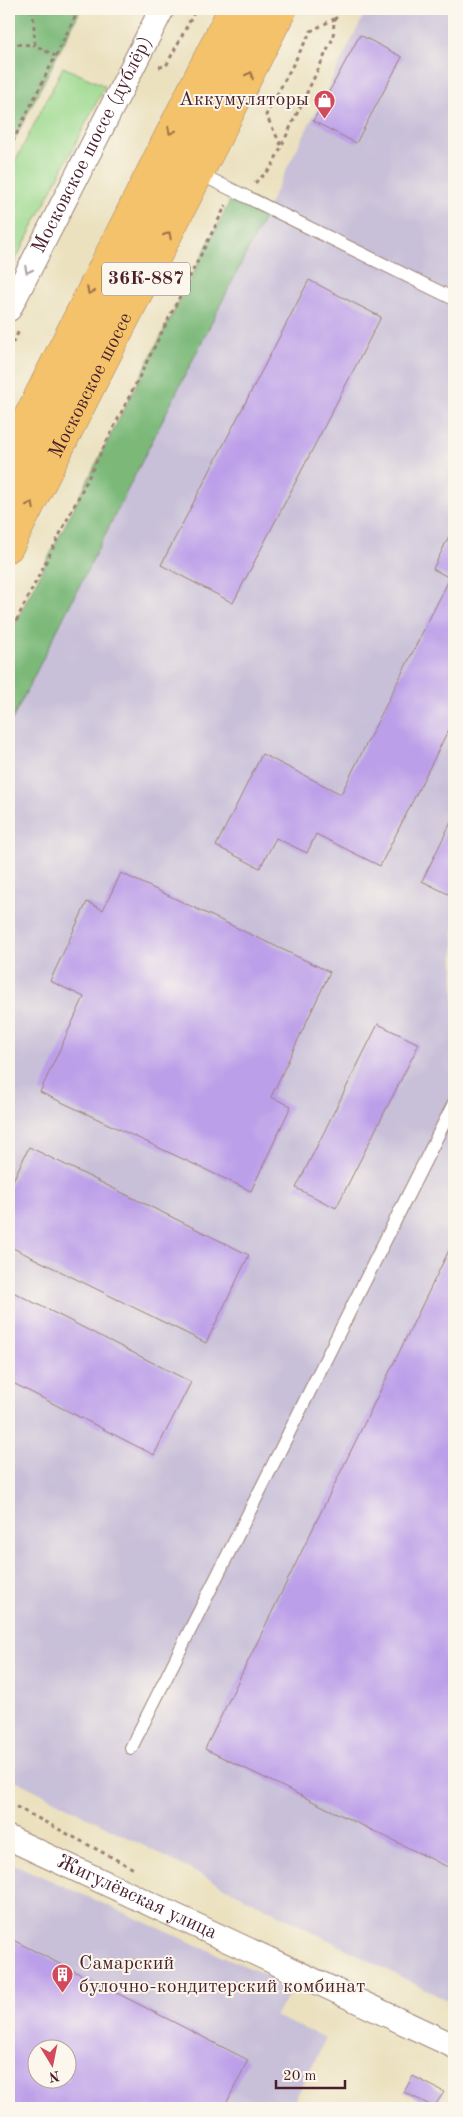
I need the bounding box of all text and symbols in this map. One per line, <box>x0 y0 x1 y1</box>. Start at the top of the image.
street label: Московское шоссе (дублёр) <box>29 33 156 257</box>
one-way arrow <box>244 71 254 80</box>
shop icon: Аккумуляторы <box>313 88 337 119</box>
place label: Аккумуляторы <box>179 90 309 110</box>
one-way arrow <box>167 125 177 134</box>
one-way arrow <box>162 232 172 241</box>
road number: 36К-887 <box>102 262 190 296</box>
one-way arrow <box>25 265 35 274</box>
one-way arrow <box>86 286 96 295</box>
street label: Московское шоссе <box>46 310 137 462</box>
one-way arrow <box>25 501 35 510</box>
street label: Жигулёвская улица <box>54 1852 220 1944</box>
place label: Самарский булочно-кондитерский комбинат <box>79 1954 365 1997</box>
building icon: Самарский булочно-кондитерский комбинат <box>51 1963 75 1994</box>
north arrow <box>28 2040 78 2090</box>
scale bar <box>276 2057 344 2089</box>
text: N <box>47 2068 61 2084</box>
text: 20 m <box>283 2069 317 2084</box>

